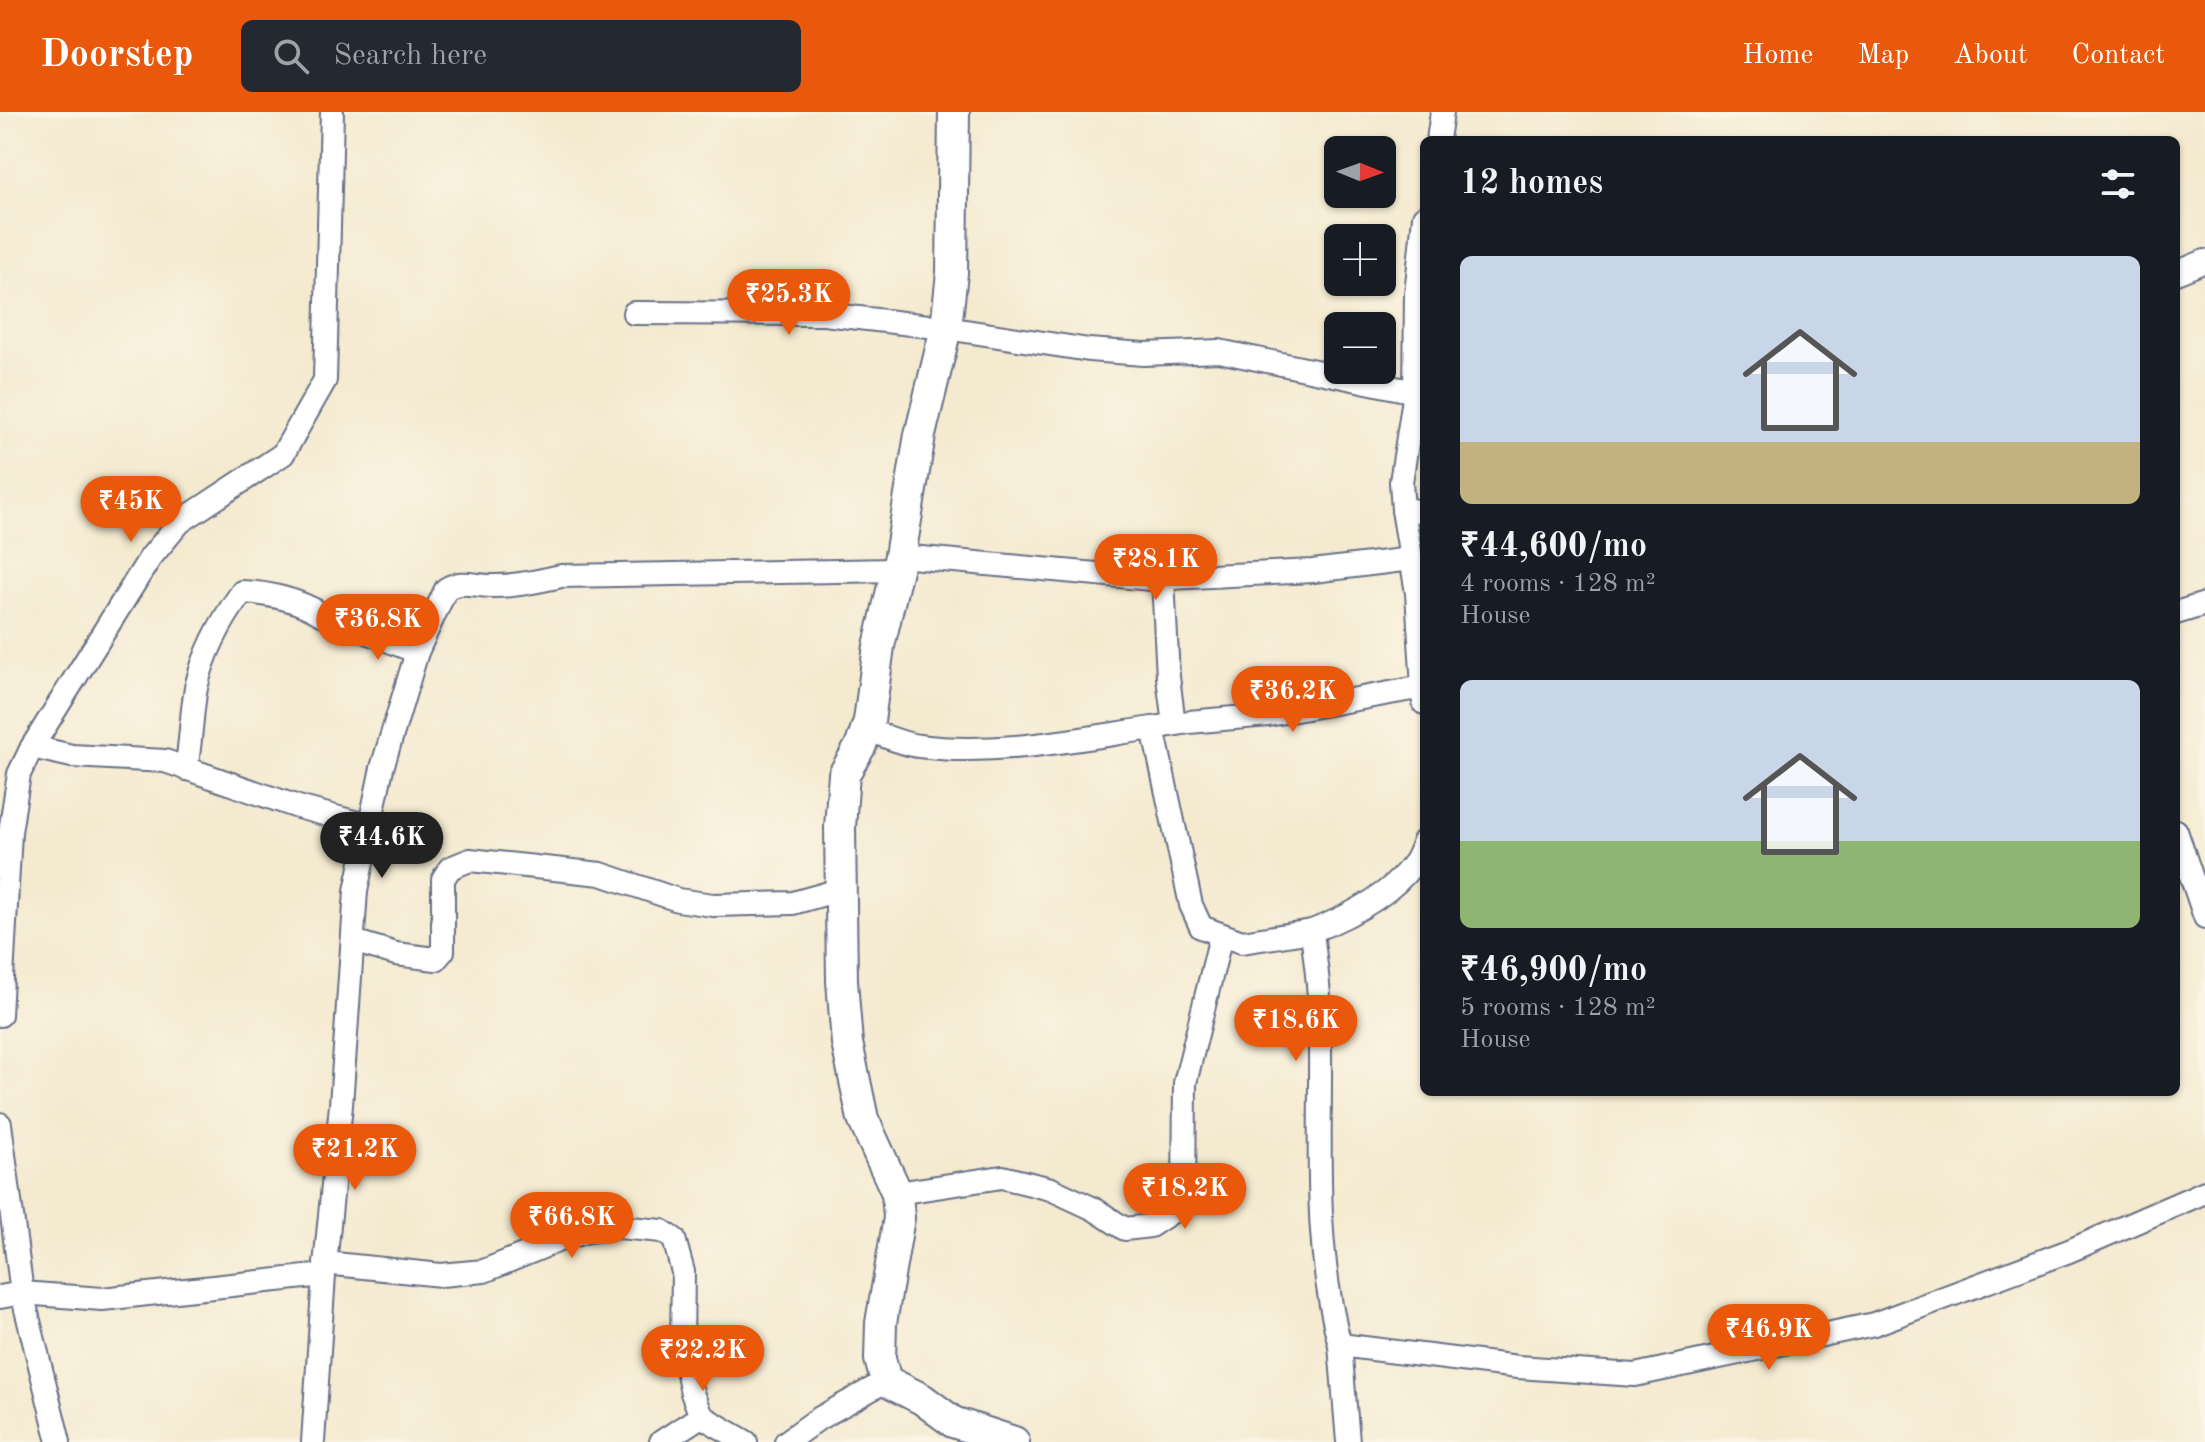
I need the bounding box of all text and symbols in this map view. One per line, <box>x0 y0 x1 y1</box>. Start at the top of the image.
search box <box>241 20 801 92</box>
icon: search <box>269 34 313 78</box>
text: Doorstep <box>40 37 193 75</box>
text: Search here <box>333 41 487 71</box>
text: Home <box>1742 42 1813 70</box>
text: Map <box>1857 42 1909 70</box>
text: About <box>1953 42 2028 70</box>
text: Contact <box>2072 42 2165 70</box>
north arrow <box>1324 136 1396 208</box>
map controls <box>1324 136 1396 384</box>
icon: filters <box>2096 162 2140 206</box>
text: 12 homes <box>1460 167 1603 201</box>
button: + <box>1324 224 1396 296</box>
pin: ₹25.3K <box>724 269 854 337</box>
text: ₹25.3K <box>745 282 833 308</box>
icon: home <box>1728 308 1872 452</box>
button: − <box>1324 312 1396 384</box>
pin: ₹45K <box>84 476 178 544</box>
text: ₹45K <box>98 489 164 515</box>
text: ₹44,600/mo <box>1460 530 1647 564</box>
pin: ₹28.1K <box>1091 534 1221 602</box>
text: ₹28.1K <box>1112 547 1200 573</box>
text: 4 rooms · 128 m² <box>1460 571 1656 597</box>
pin: ₹36.8K <box>313 594 443 662</box>
text: House <box>1460 603 1531 629</box>
text: ₹36.8K <box>334 607 422 633</box>
pin: ₹36.2K <box>1228 666 1358 734</box>
text: ₹36.2K <box>1249 679 1337 705</box>
icon: home <box>1728 732 1872 876</box>
pin: ₹44.6K <box>317 812 447 880</box>
text: ₹44.6K <box>338 825 426 851</box>
text: ₹46,900/mo <box>1460 954 1647 988</box>
pin: ₹18.6K <box>1231 995 1361 1063</box>
text: 5 rooms · 128 m² <box>1460 995 1656 1021</box>
text: ₹18.6K <box>1252 1008 1340 1034</box>
text: House <box>1460 1027 1531 1053</box>
pin: ₹21.2K <box>290 1124 420 1192</box>
text: ₹21.2K <box>311 1137 399 1163</box>
pin: ₹18.2K <box>1120 1163 1250 1231</box>
text: ₹18.2K <box>1141 1176 1229 1202</box>
pin: ₹66.8K <box>507 1192 637 1260</box>
text: ₹66.8K <box>528 1205 616 1231</box>
pin: ₹46.9K <box>1704 1304 1834 1372</box>
text: ₹46.9K <box>1725 1317 1813 1343</box>
pin: ₹22.2K <box>638 1325 768 1393</box>
text: ₹22.2K <box>659 1338 747 1364</box>

